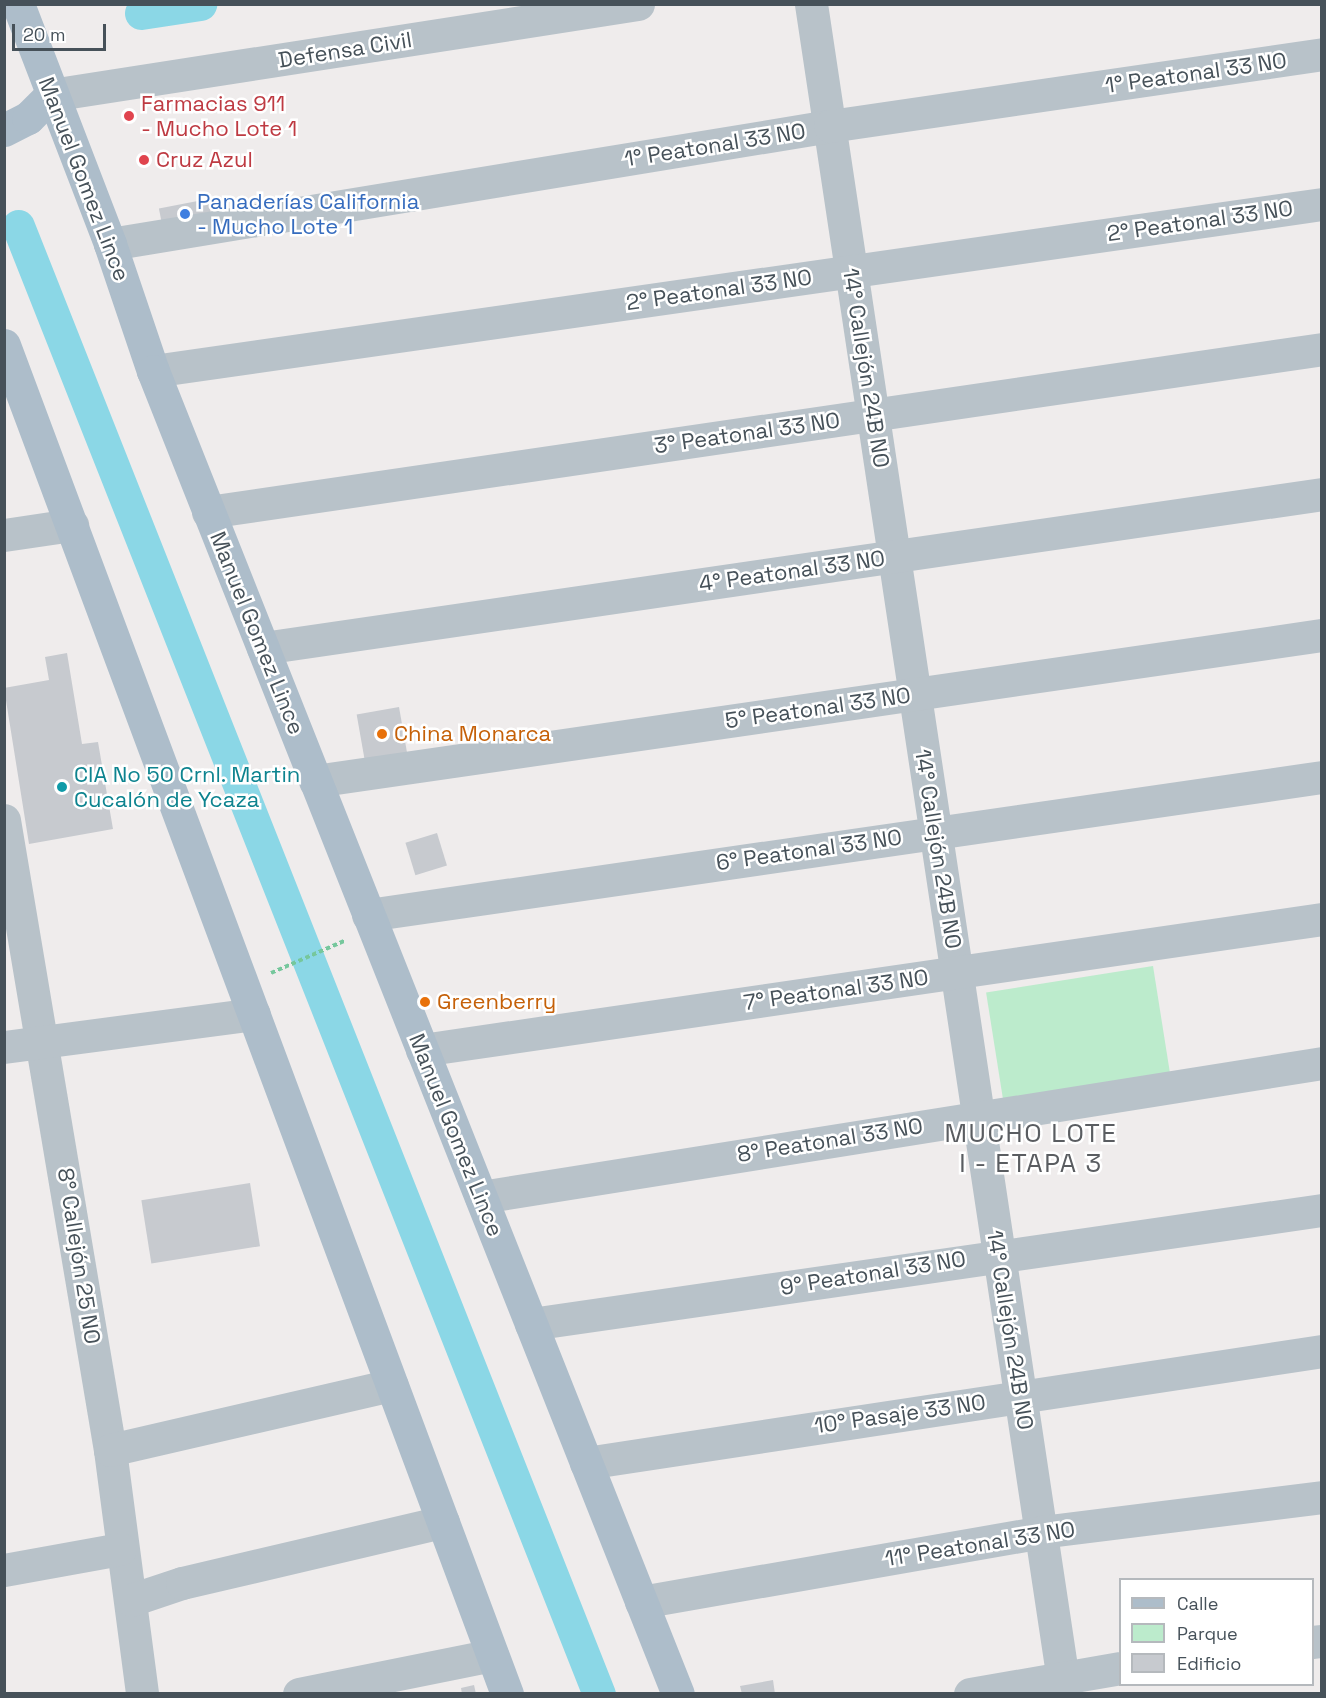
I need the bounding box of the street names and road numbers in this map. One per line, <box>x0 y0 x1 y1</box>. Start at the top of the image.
street label: Defensa Civil <box>276 26 414 74</box>
street label: 1° Peatonal 33 NO <box>1103 47 1289 99</box>
street label: Manuel Gomez Lince <box>33 73 135 285</box>
street label: 1° Peatonal 33 NO <box>622 118 808 172</box>
street label: 2° Peatonal 33 NO <box>1105 195 1295 247</box>
street label: 2° Peatonal 33 NO <box>624 264 814 316</box>
street label: 14° Callejón 24B NO <box>837 266 895 470</box>
street label: 3° Peatonal 33 NO <box>652 407 842 459</box>
street label: Manuel Gomez Lince <box>204 528 310 738</box>
street label: 4° Peatonal 33 NO <box>697 545 887 597</box>
street label: 5° Peatonal 33 NO <box>724 682 912 734</box>
street label: 14° Callejón 24B NO <box>909 747 967 951</box>
street label: 6° Peatonal 33 NO <box>714 824 904 876</box>
street label: 7° Peatonal 33 NO <box>742 964 930 1016</box>
street label: Manuel Gomez Lince <box>403 1030 509 1240</box>
street label: 8° Peatonal 33 NO <box>735 1112 925 1168</box>
street label: 8° Callejón 25 NO <box>52 1166 106 1346</box>
street label: 14° Callejón 24B NO <box>981 1228 1039 1432</box>
street label: 9° Peatonal 33 NO <box>778 1245 968 1301</box>
street label: 10° Pasaje 33 NO <box>813 1389 987 1439</box>
street label: 11° Peatonal 33 NO <box>883 1516 1077 1572</box>

